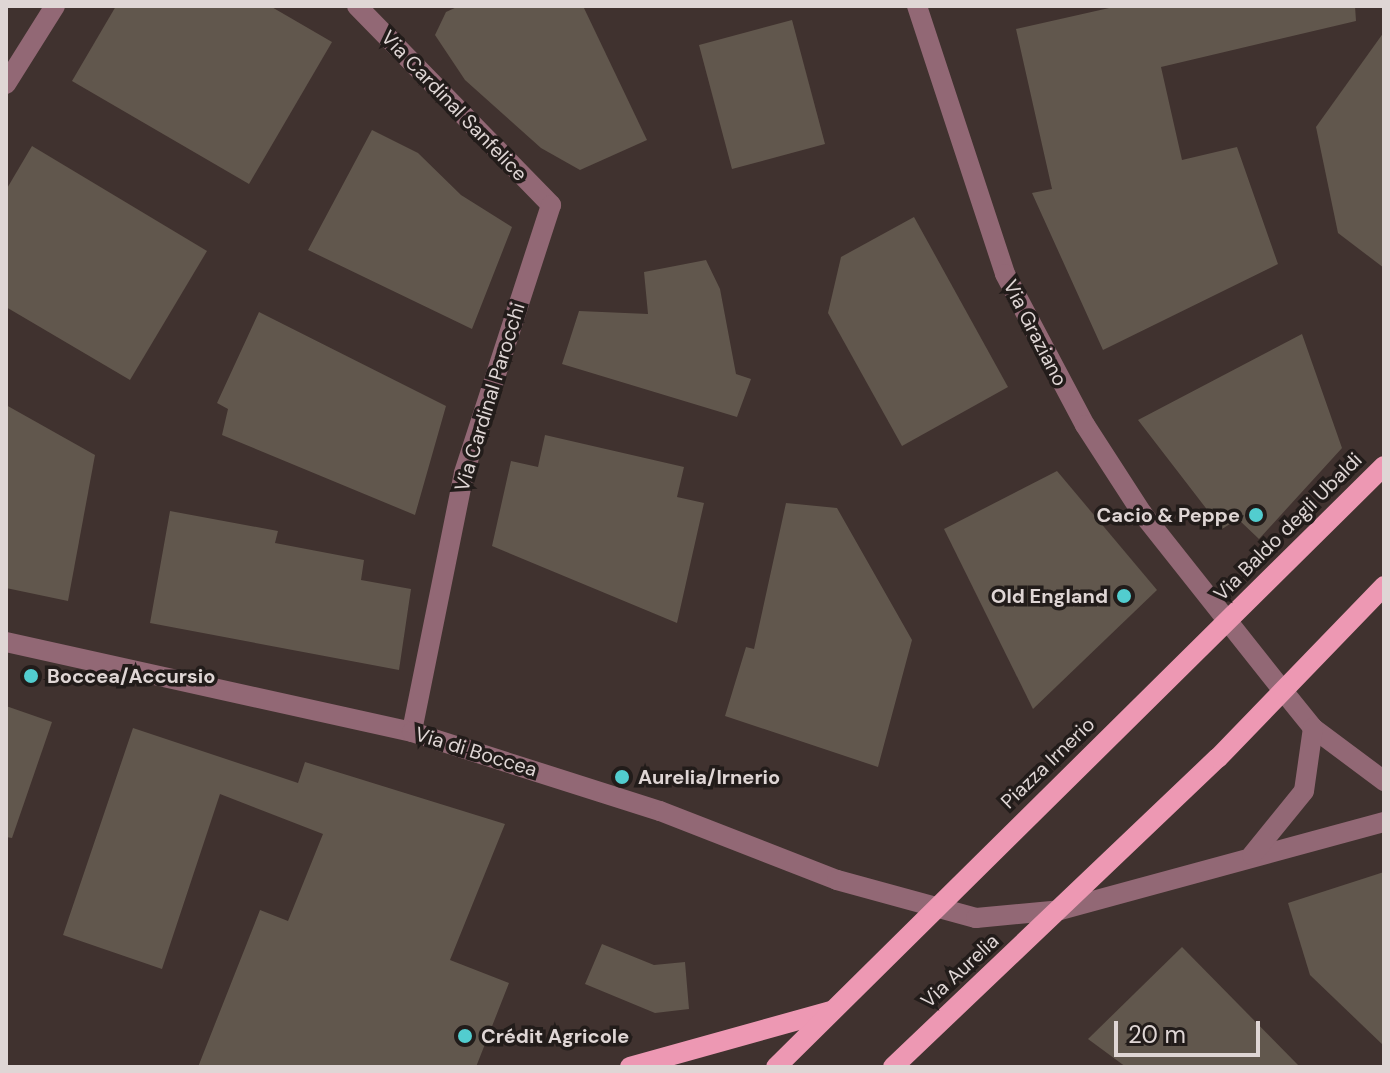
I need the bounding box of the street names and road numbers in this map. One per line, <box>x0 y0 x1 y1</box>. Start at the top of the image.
street label: Via Cardinal Sanfelice <box>376 26 532 186</box>
street label: Via Graziano <box>998 276 1072 390</box>
street label: Via Cardinal Parocchi <box>450 300 530 494</box>
street label: Via Baldo degli Ubaldi <box>1209 448 1367 606</box>
street label: Piazza Irnerio <box>996 712 1100 814</box>
street label: Via di Boccea <box>412 722 540 782</box>
street label: Via Aurelia <box>916 929 1004 1013</box>

